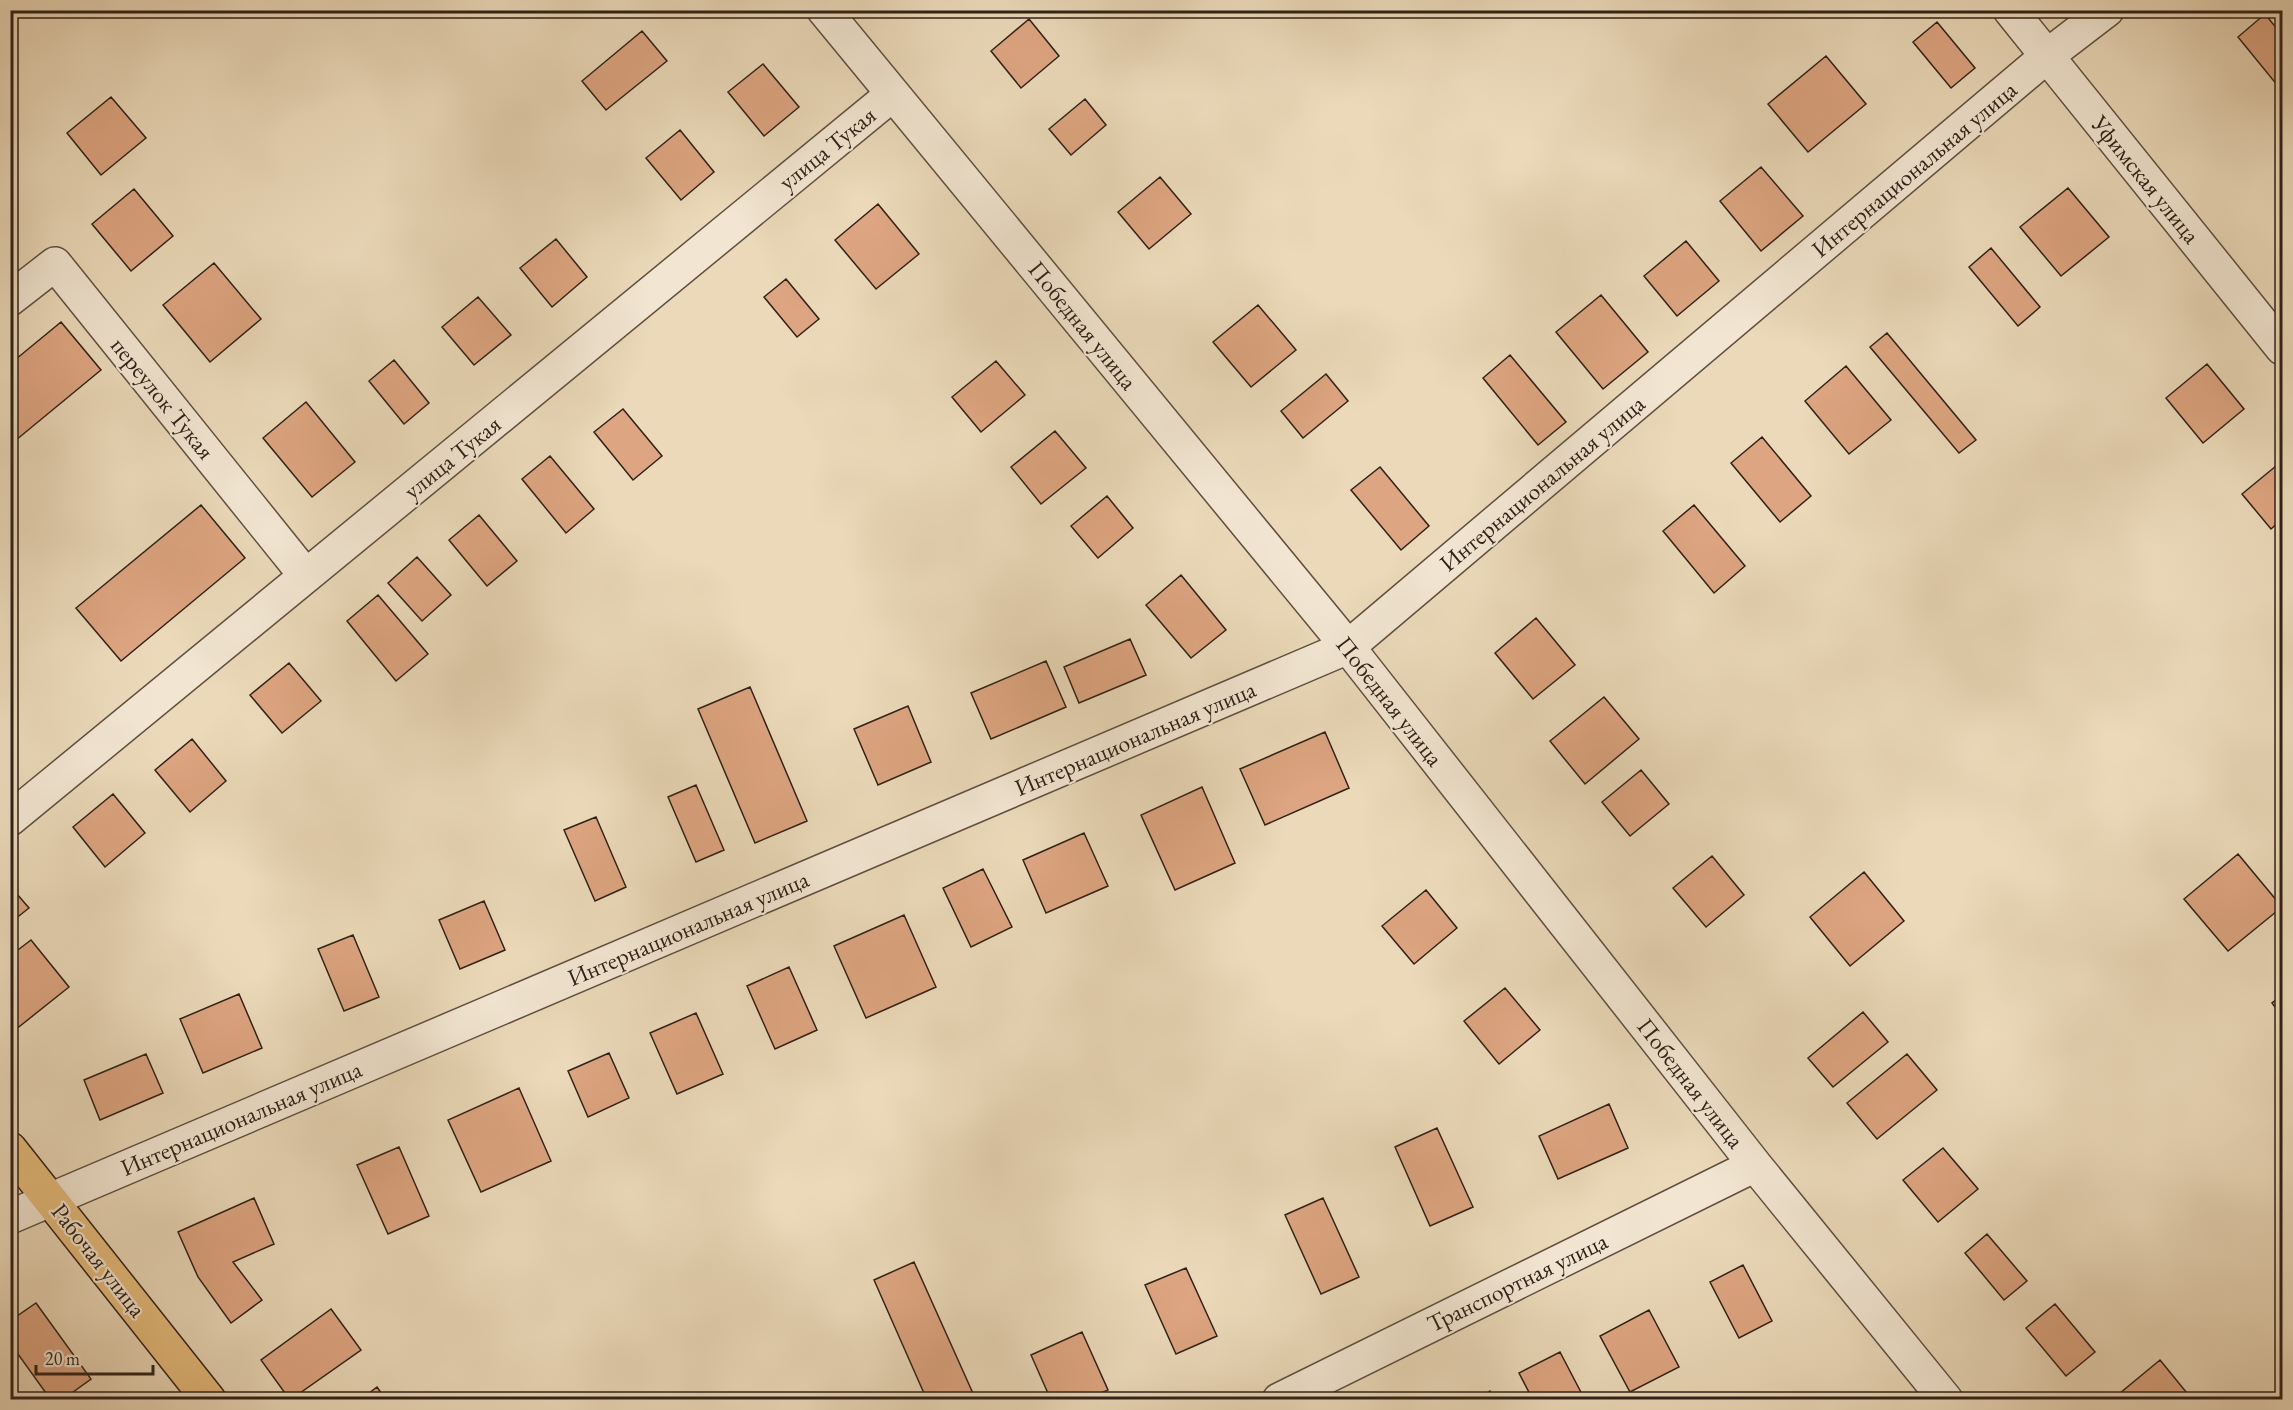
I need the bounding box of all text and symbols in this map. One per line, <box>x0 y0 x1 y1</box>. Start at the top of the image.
street label: Интернациональная улица <box>1805 74 2023 264</box>
street label: улица Тукая <box>772 99 882 197</box>
street label: Уфимская улица <box>2084 108 2207 250</box>
street label: Победная улица <box>1022 254 1145 396</box>
street label: переулок Тукая <box>104 331 222 466</box>
street label: Интернациональная улица <box>1433 388 1651 578</box>
street label: улица Тукая <box>397 408 507 506</box>
street label: Победная улица <box>1329 630 1451 773</box>
street label: Интернациональная улица <box>1010 673 1261 803</box>
street label: Интернациональная улица <box>563 863 814 993</box>
street label: Победная улица <box>1630 1012 1752 1155</box>
street label: Интернациональная улица <box>116 1053 367 1183</box>
street label: Рабочая улица <box>45 1197 153 1324</box>
street label: Транспортная улица <box>1422 1225 1613 1339</box>
scale bar <box>36 1338 153 1376</box>
text: 20 m <box>45 1347 80 1370</box>

